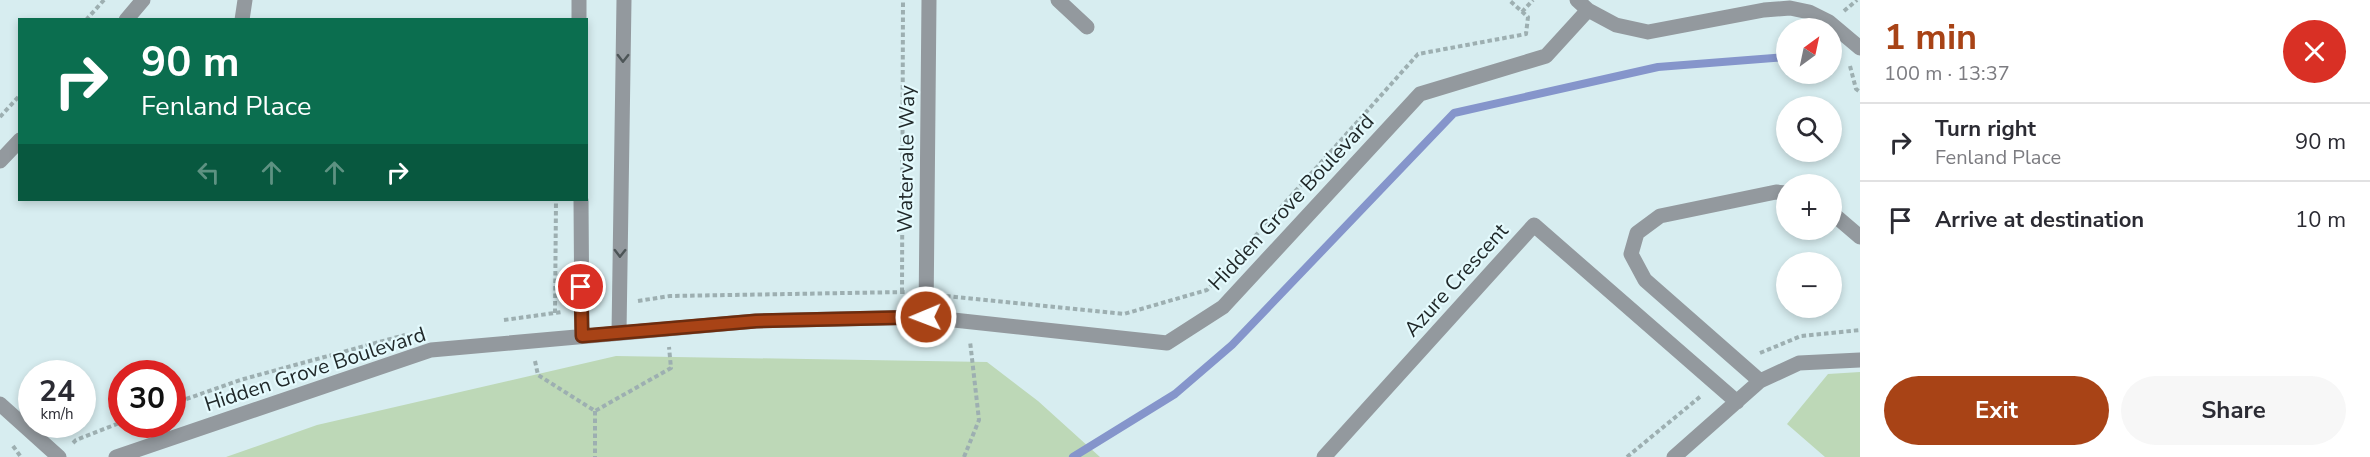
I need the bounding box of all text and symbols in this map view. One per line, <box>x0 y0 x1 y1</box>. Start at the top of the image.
text: 1 min <box>1884 13 1977 62</box>
north arrow <box>1776 18 1842 84</box>
map controls <box>1776 18 1842 318</box>
button: close <box>2283 20 2346 83</box>
text: 90 m <box>141 34 240 91</box>
icon: right <box>42 42 120 120</box>
one-way arrow <box>617 54 629 63</box>
text: 100 m · 13:37 <box>1884 60 2010 87</box>
street label: Watervale Way <box>891 85 921 233</box>
text: Fenland Place <box>141 88 311 125</box>
button: search <box>1776 96 1842 162</box>
street label: Hidden Grove Boulevard <box>1202 108 1380 296</box>
text: Turn right <box>1935 114 2036 144</box>
icon: right <box>1884 126 1917 159</box>
text: 90 m <box>2295 127 2346 157</box>
text: Fenland Place <box>1935 144 2061 171</box>
icon: left <box>192 156 225 189</box>
icon: ahead <box>255 156 288 189</box>
icon: ahead <box>318 156 351 189</box>
icon: right <box>381 156 414 189</box>
button: + <box>1776 174 1842 240</box>
icon: arrive <box>1884 204 1917 237</box>
text: Arrive at destination <box>1935 205 2144 235</box>
text: 10 m <box>2295 205 2346 235</box>
street label: Azure Crescent <box>1398 217 1515 343</box>
one-way arrow <box>614 249 626 258</box>
button: − <box>1776 252 1842 318</box>
pin <box>555 261 606 312</box>
icon: arrive <box>564 270 597 303</box>
position arrow <box>894 285 958 349</box>
street label: Hidden Grove Boulevard <box>201 320 429 418</box>
speed limit sign: 30 <box>108 360 186 438</box>
text: 24 <box>39 371 75 412</box>
button: Exit <box>1884 376 2109 445</box>
button: Share <box>2121 376 2346 445</box>
text: km/h <box>40 404 74 424</box>

